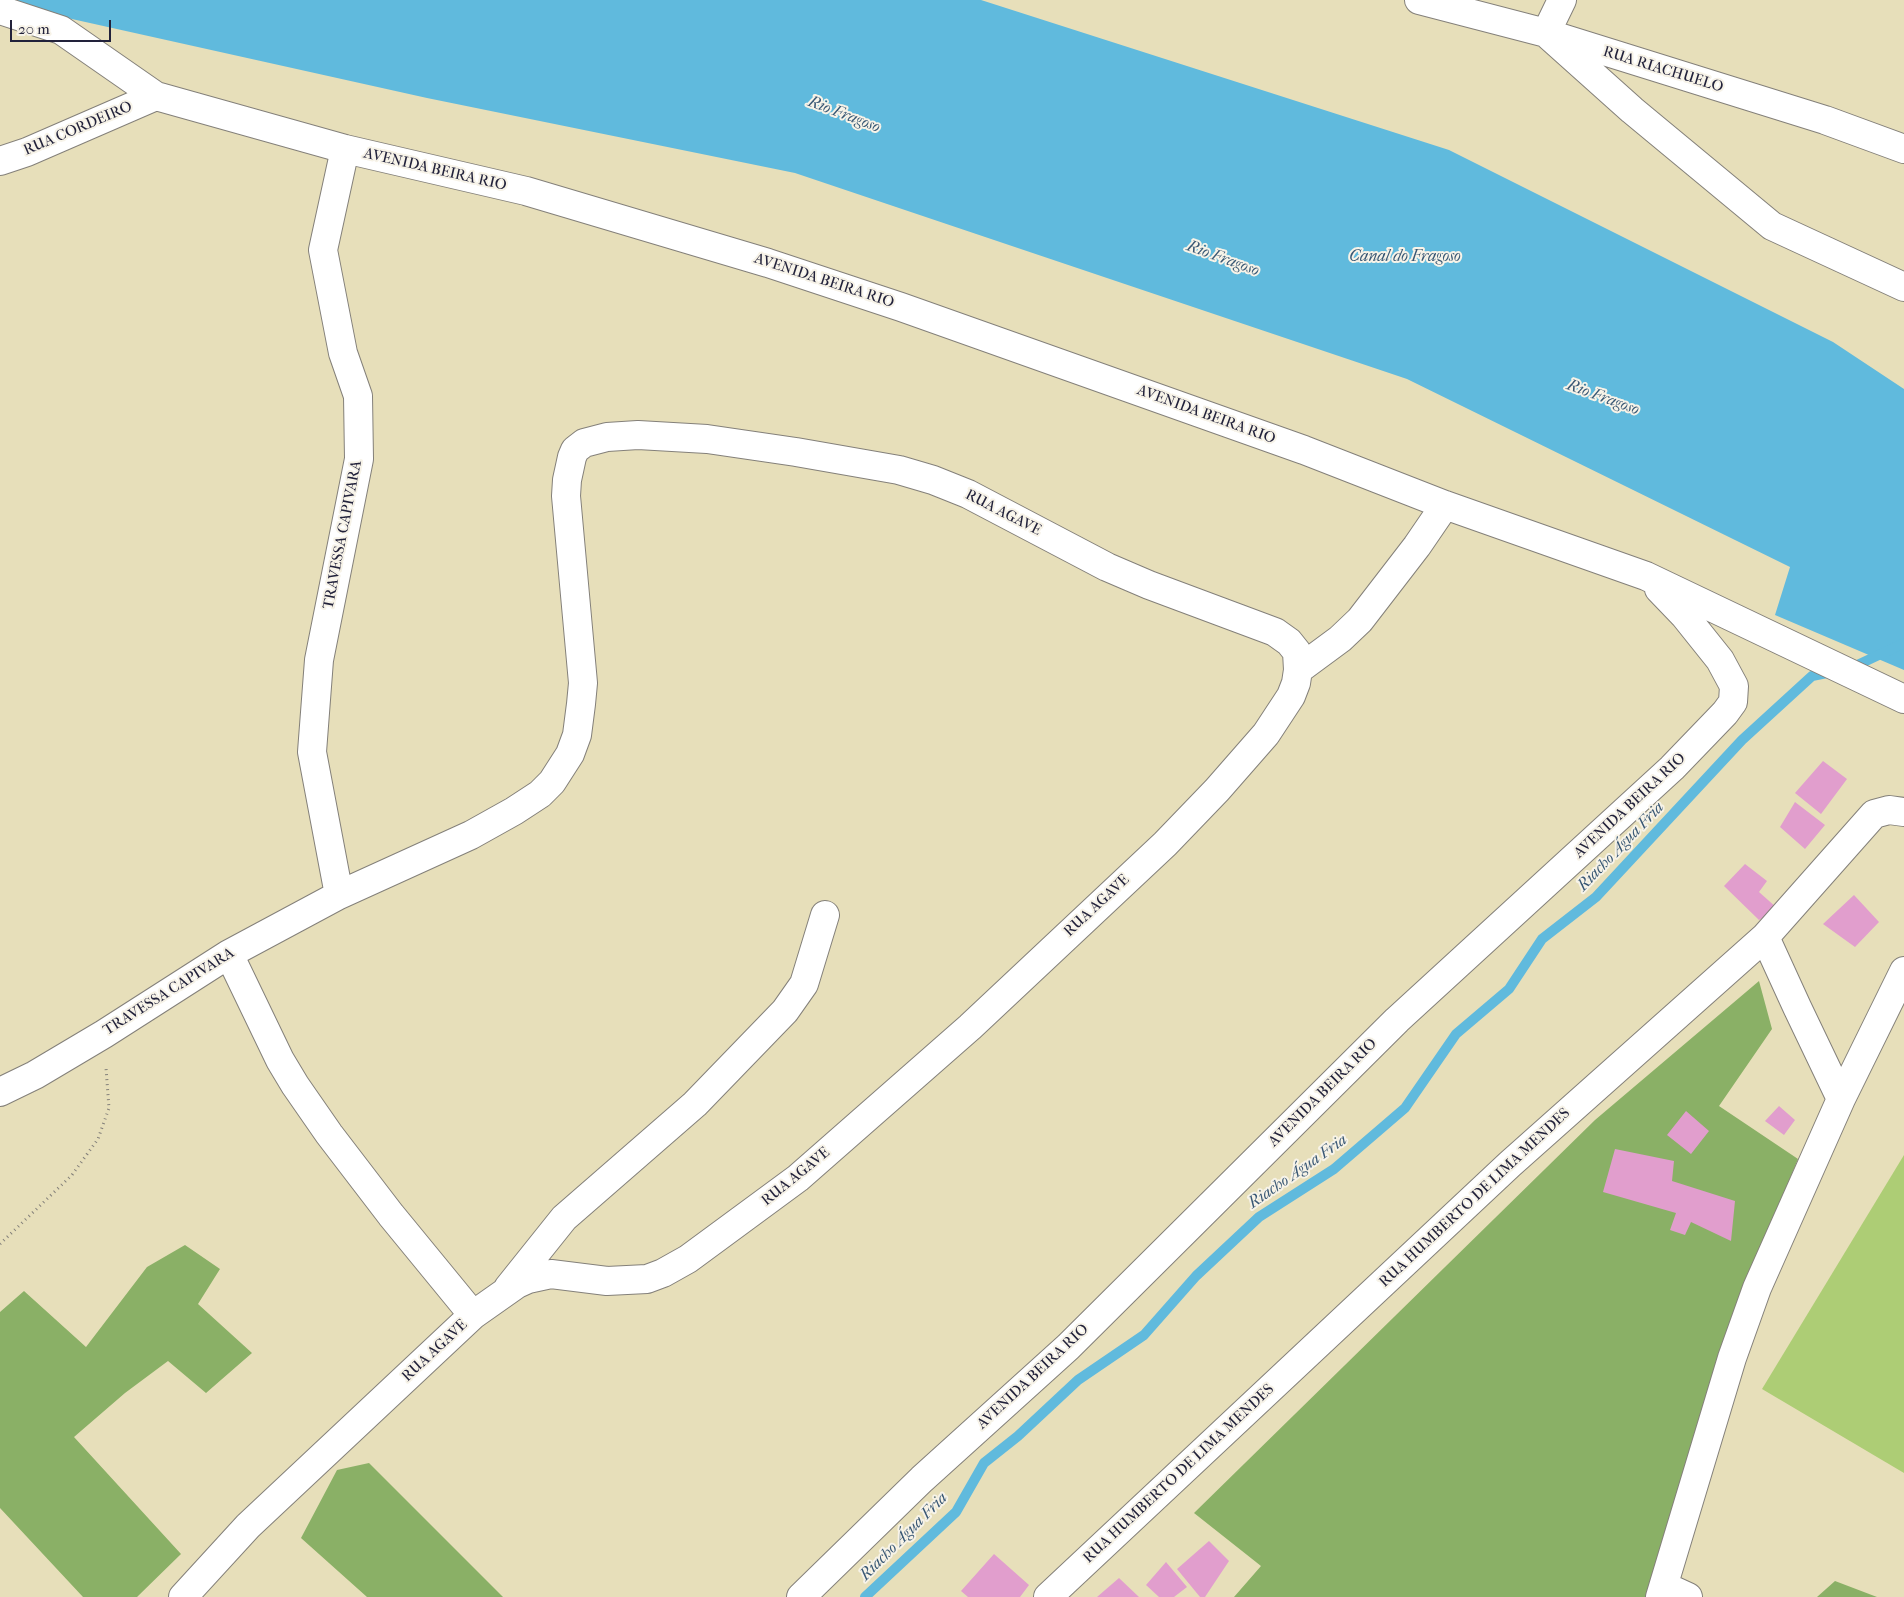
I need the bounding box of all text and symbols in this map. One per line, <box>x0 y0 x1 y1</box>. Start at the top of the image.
scale bar <box>12 10 114 42</box>
text: 20 m <box>18 20 50 38</box>
street label: RUA RIACHUELO <box>1601 43 1725 97</box>
water label: Rio Fragoso <box>805 92 883 138</box>
street label: RUA CORDEIRO <box>21 98 135 160</box>
street label: AVENIDA BEIRA RIO <box>362 145 508 195</box>
water label: Rio Fragoso <box>1184 237 1262 281</box>
water label: Canal do Fragoso <box>1349 247 1461 267</box>
street label: AVENIDA BEIRA RIO <box>752 250 896 312</box>
water label: Rio Fragoso <box>1564 376 1642 420</box>
street label: AVENIDA BEIRA RIO <box>1134 382 1278 448</box>
street label: TRAVESSA CAPIVARA <box>320 459 366 611</box>
street label: RUA AGAVE <box>962 486 1044 540</box>
street label: AVENIDA BEIRA RIO <box>1571 750 1689 862</box>
water label: Riacho Água Fria <box>1574 798 1668 896</box>
street label: RUA AGAVE <box>1061 871 1133 941</box>
street label: TRAVESSA CAPIVARA <box>100 944 238 1040</box>
street label: AVENIDA BEIRA RIO <box>1265 1035 1381 1151</box>
street label: RUA HUMBERTO DE LIMA MENDES <box>1376 1105 1574 1291</box>
water label: Riacho Água Fria <box>1245 1131 1351 1213</box>
street label: RUA AGAVE <box>758 1144 834 1210</box>
street label: RUA AGAVE <box>399 1316 471 1386</box>
street label: AVENIDA BEIRA RIO <box>974 1321 1092 1433</box>
street label: RUA HUMBERTO DE LIMA MENDES <box>1080 1381 1278 1567</box>
water label: Riacho Água Fria <box>856 1489 952 1585</box>

